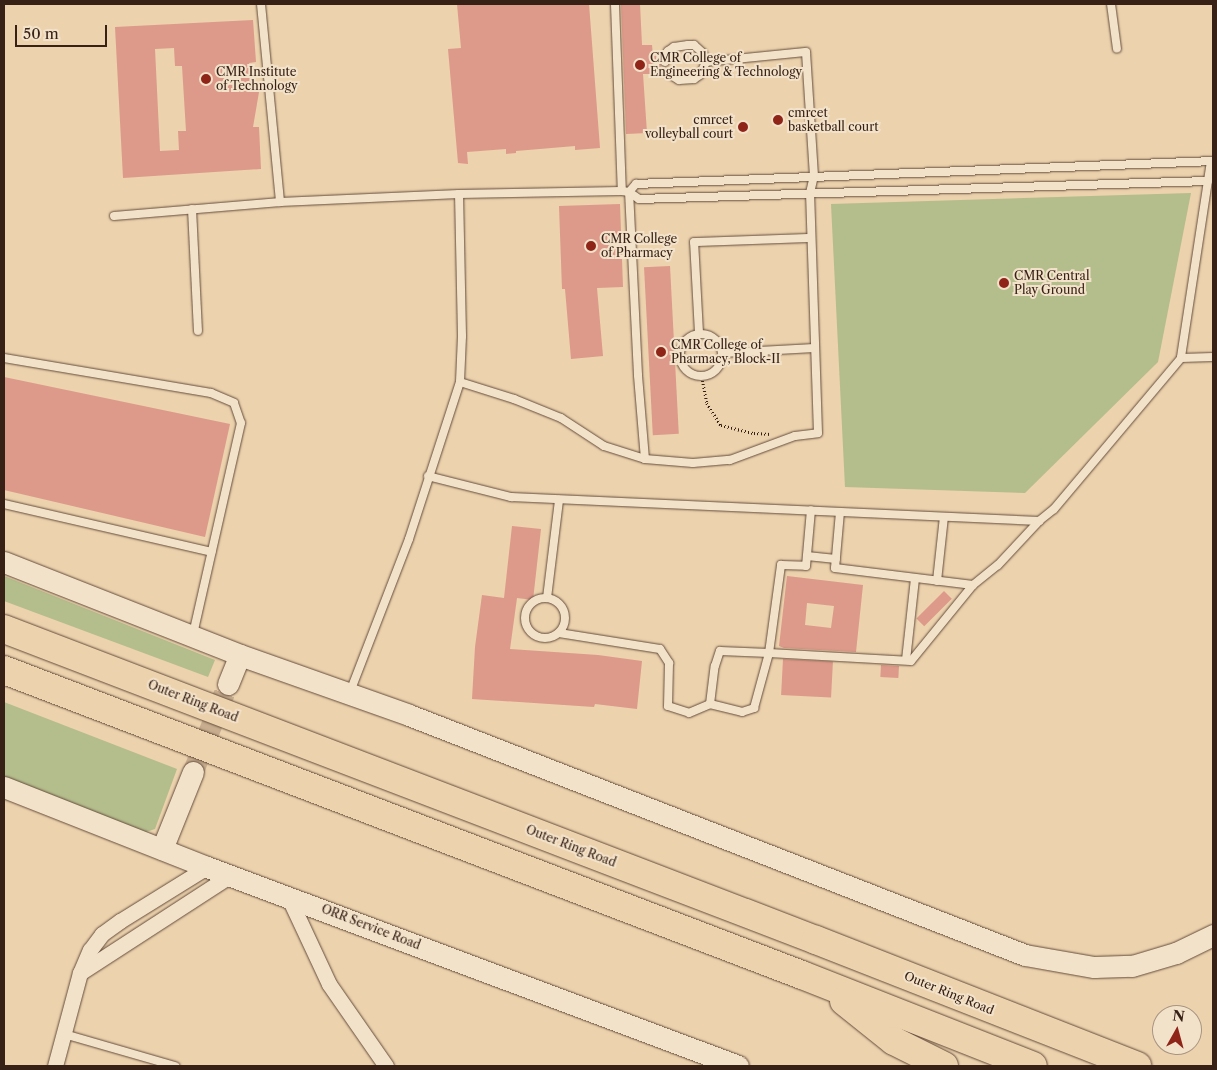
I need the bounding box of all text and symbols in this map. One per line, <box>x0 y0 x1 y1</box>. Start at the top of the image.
scale bar <box>18 15 110 47</box>
text: 50 m <box>23 24 59 43</box>
place label: CMR College of Engineering & Technology <box>650 51 803 79</box>
marker: CMR College of Engineering & Technology <box>634 59 646 71</box>
place label: CMR Institute of Technology <box>216 65 298 93</box>
marker: CMR Institute of Technology <box>200 73 212 85</box>
place label: cmrcet basketball court <box>788 106 878 134</box>
place label: cmrcet volleyball court <box>645 113 733 141</box>
marker: cmrcet basketball court <box>772 114 784 126</box>
marker: cmrcet volleyball court <box>737 121 749 133</box>
place label: CMR College of Pharmacy <box>601 232 678 260</box>
marker: CMR College of Pharmacy <box>585 240 597 252</box>
place label: CMR Central Play Ground <box>1014 269 1090 297</box>
marker: CMR Central Play Ground <box>998 277 1010 289</box>
place label: CMR College of Pharmacy, Block-II <box>671 338 780 366</box>
marker: CMR College of Pharmacy, Block-II <box>655 346 667 358</box>
street label: Outer Ring Road <box>146 677 240 725</box>
street label: Outer Ring Road <box>524 822 618 870</box>
street label: ORR Service Road <box>319 901 423 953</box>
street label: Outer Ring Road <box>902 968 996 1018</box>
north arrow <box>1152 1005 1202 1055</box>
text: N <box>1172 1006 1186 1026</box>

